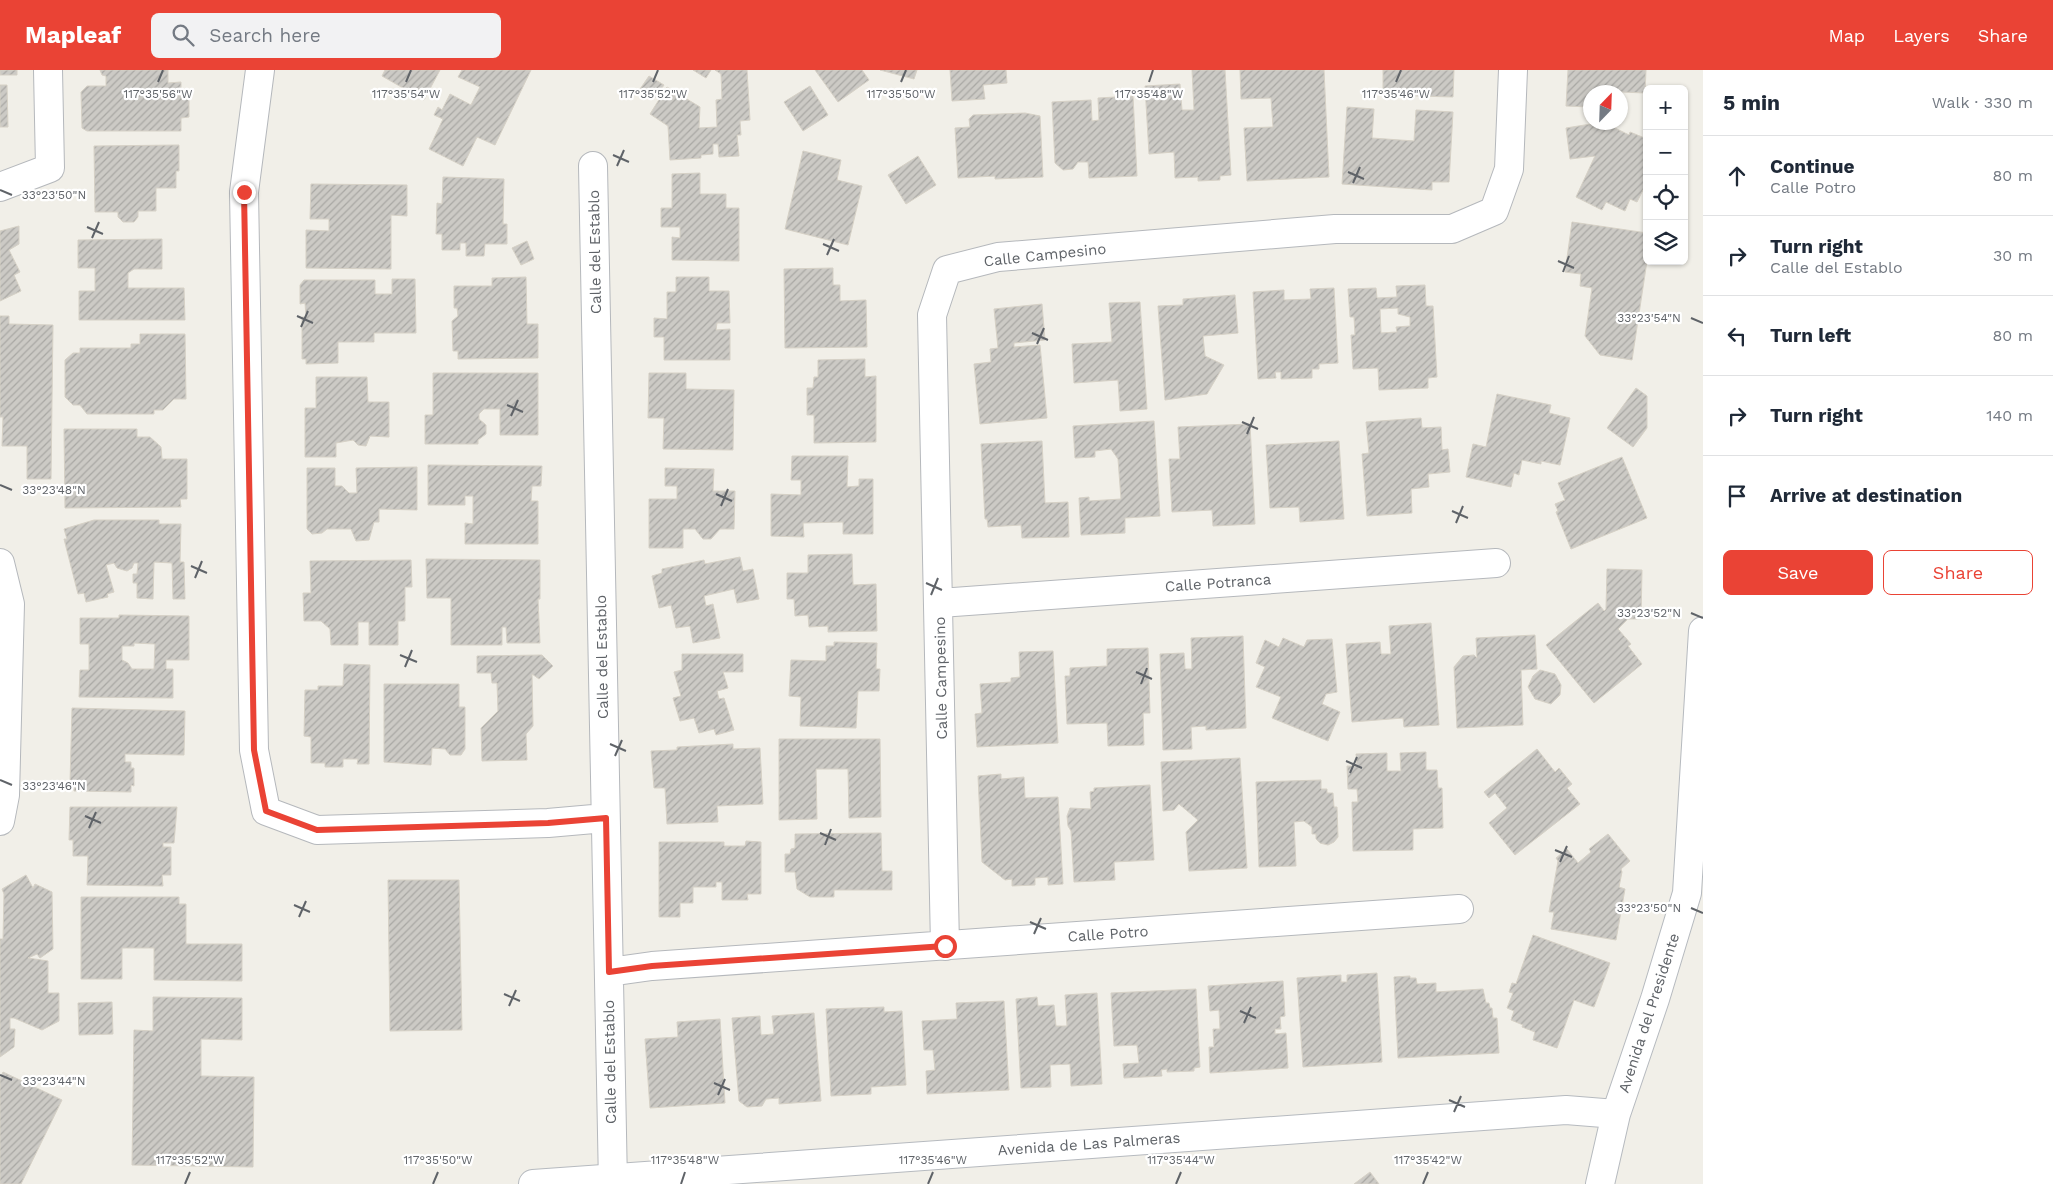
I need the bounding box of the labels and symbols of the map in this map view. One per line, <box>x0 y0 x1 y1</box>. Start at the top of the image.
north arrow <box>1583 85 1628 130</box>
text: 117°35'56"W <box>123 87 193 101</box>
text: 117°35'54"W <box>372 87 441 101</box>
text: 117°35'52"W <box>619 87 688 101</box>
text: 117°35'50"W <box>866 87 936 101</box>
text: 117°35'48"W <box>1115 87 1184 101</box>
text: 117°35'46"W <box>1362 87 1431 101</box>
route end <box>233 181 256 204</box>
text: 33°23'50"N <box>22 188 86 202</box>
street label: Calle del Establo <box>585 190 605 314</box>
street label: Calle Campesino <box>983 240 1107 270</box>
text: 33°23'54"N <box>1617 311 1681 325</box>
text: 33°23'48"N <box>22 483 86 497</box>
street label: Calle Potranca <box>1164 570 1272 596</box>
street label: Calle del Establo <box>592 595 612 719</box>
text: 33°23'52"N <box>1617 606 1681 620</box>
street label: Calle Campesino <box>931 616 951 740</box>
text: 33°23'46"N <box>22 779 86 793</box>
text: 33°23'50"N <box>1617 901 1681 915</box>
street label: Calle Potro <box>1067 922 1149 946</box>
street label: Avenida del Presidente <box>1615 931 1683 1095</box>
route start <box>934 935 957 958</box>
street label: Calle del Establo <box>600 1000 620 1124</box>
text: 33°23'44"N <box>23 1074 85 1088</box>
street label: Avenida de Las Palmeras <box>997 1129 1181 1159</box>
text: 117°35'52"W <box>156 1153 225 1167</box>
text: 117°35'50"W <box>403 1153 473 1167</box>
text: 117°35'48"W <box>651 1153 720 1167</box>
text: 117°35'46"W <box>899 1153 968 1167</box>
text: 117°35'44"W <box>1147 1153 1215 1167</box>
text: 117°35'42"W <box>1394 1153 1462 1167</box>

